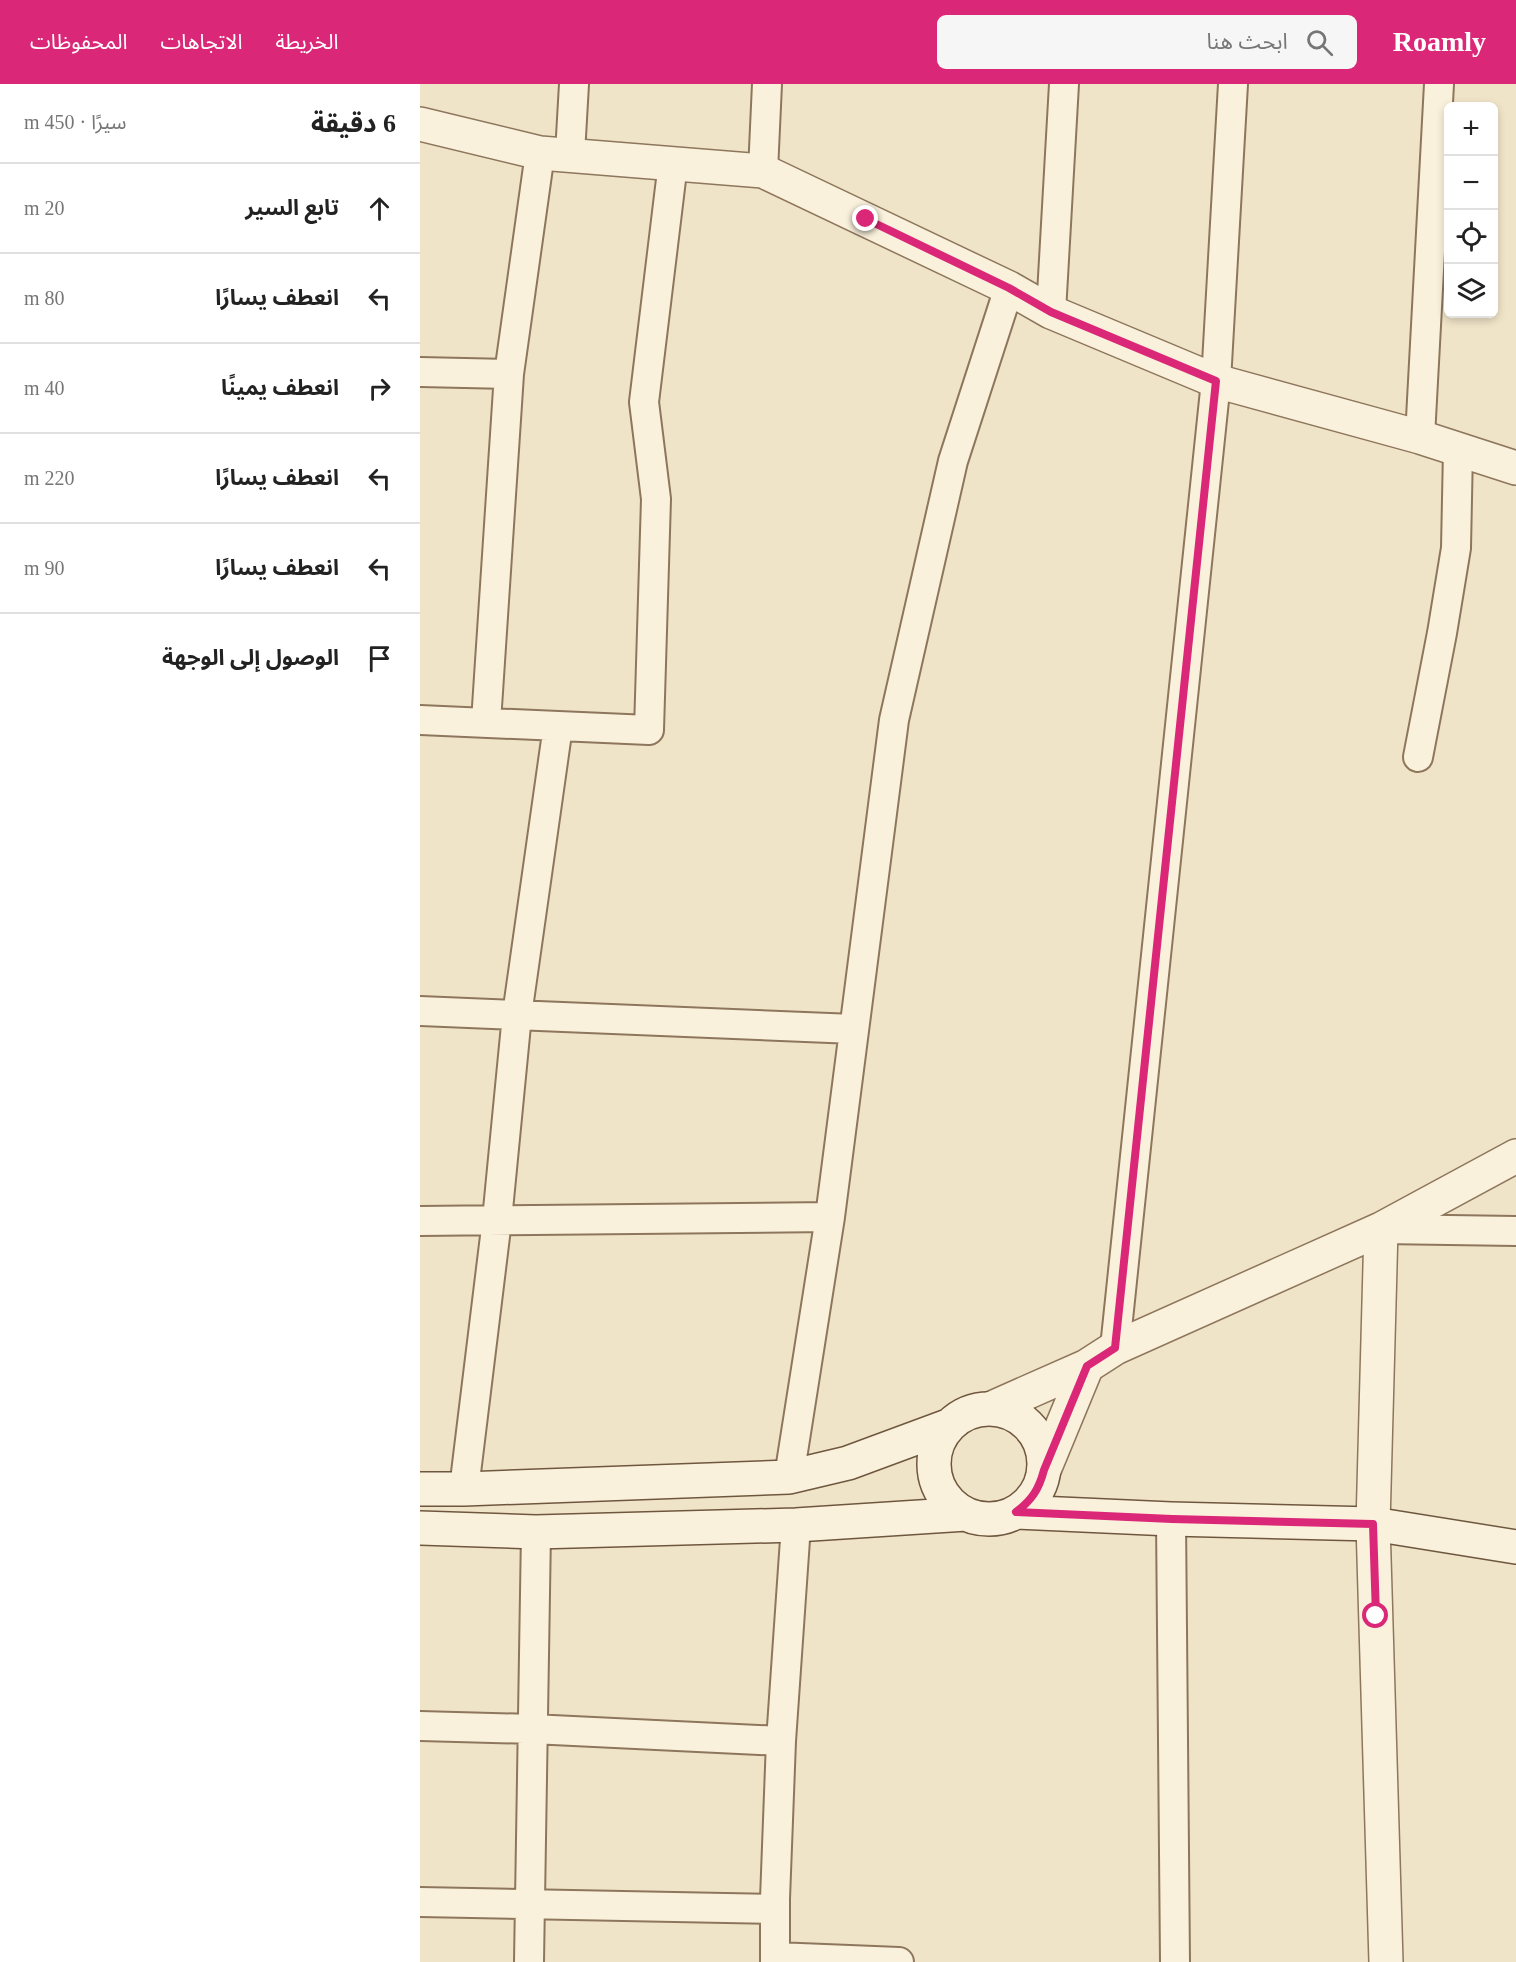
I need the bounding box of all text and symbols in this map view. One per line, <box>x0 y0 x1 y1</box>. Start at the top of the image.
search box <box>937 15 1357 69</box>
icon: search <box>1303 26 1336 59</box>
text: Roamly <box>1393 26 1486 57</box>
text: ابحث هنا <box>1206 29 1288 54</box>
text: المحفوظات <box>30 30 127 54</box>
text: الاتجاهات <box>160 30 242 54</box>
text: الخريطة <box>275 30 338 54</box>
map controls <box>1444 102 1498 318</box>
button: + <box>1444 102 1498 156</box>
text: 6 دقيقة <box>311 109 396 138</box>
text: سيرًا · 450 m <box>24 111 127 133</box>
button: − <box>1444 156 1498 210</box>
icon: ahead <box>363 192 396 225</box>
text: تابع السير <box>245 195 339 220</box>
text: 20 m <box>24 197 65 219</box>
route end <box>852 205 878 231</box>
button: locate <box>1444 210 1498 264</box>
button: layers <box>1444 264 1498 318</box>
icon: left <box>363 282 396 315</box>
text: انعطف يسارًا <box>215 285 339 310</box>
text: 80 m <box>24 287 65 309</box>
icon: right <box>363 372 396 405</box>
text: انعطف يمينًا <box>221 375 339 400</box>
text: 40 m <box>24 377 65 399</box>
icon: left <box>363 462 396 495</box>
text: انعطف يسارًا <box>215 465 339 490</box>
text: 220 m <box>24 467 75 489</box>
icon: left <box>363 552 396 585</box>
text: انعطف يسارًا <box>215 555 339 580</box>
text: 90 m <box>24 557 65 579</box>
icon: arrive <box>363 642 396 675</box>
text: الوصول إلى الوجهة <box>162 645 339 670</box>
route start <box>1362 1602 1388 1628</box>

